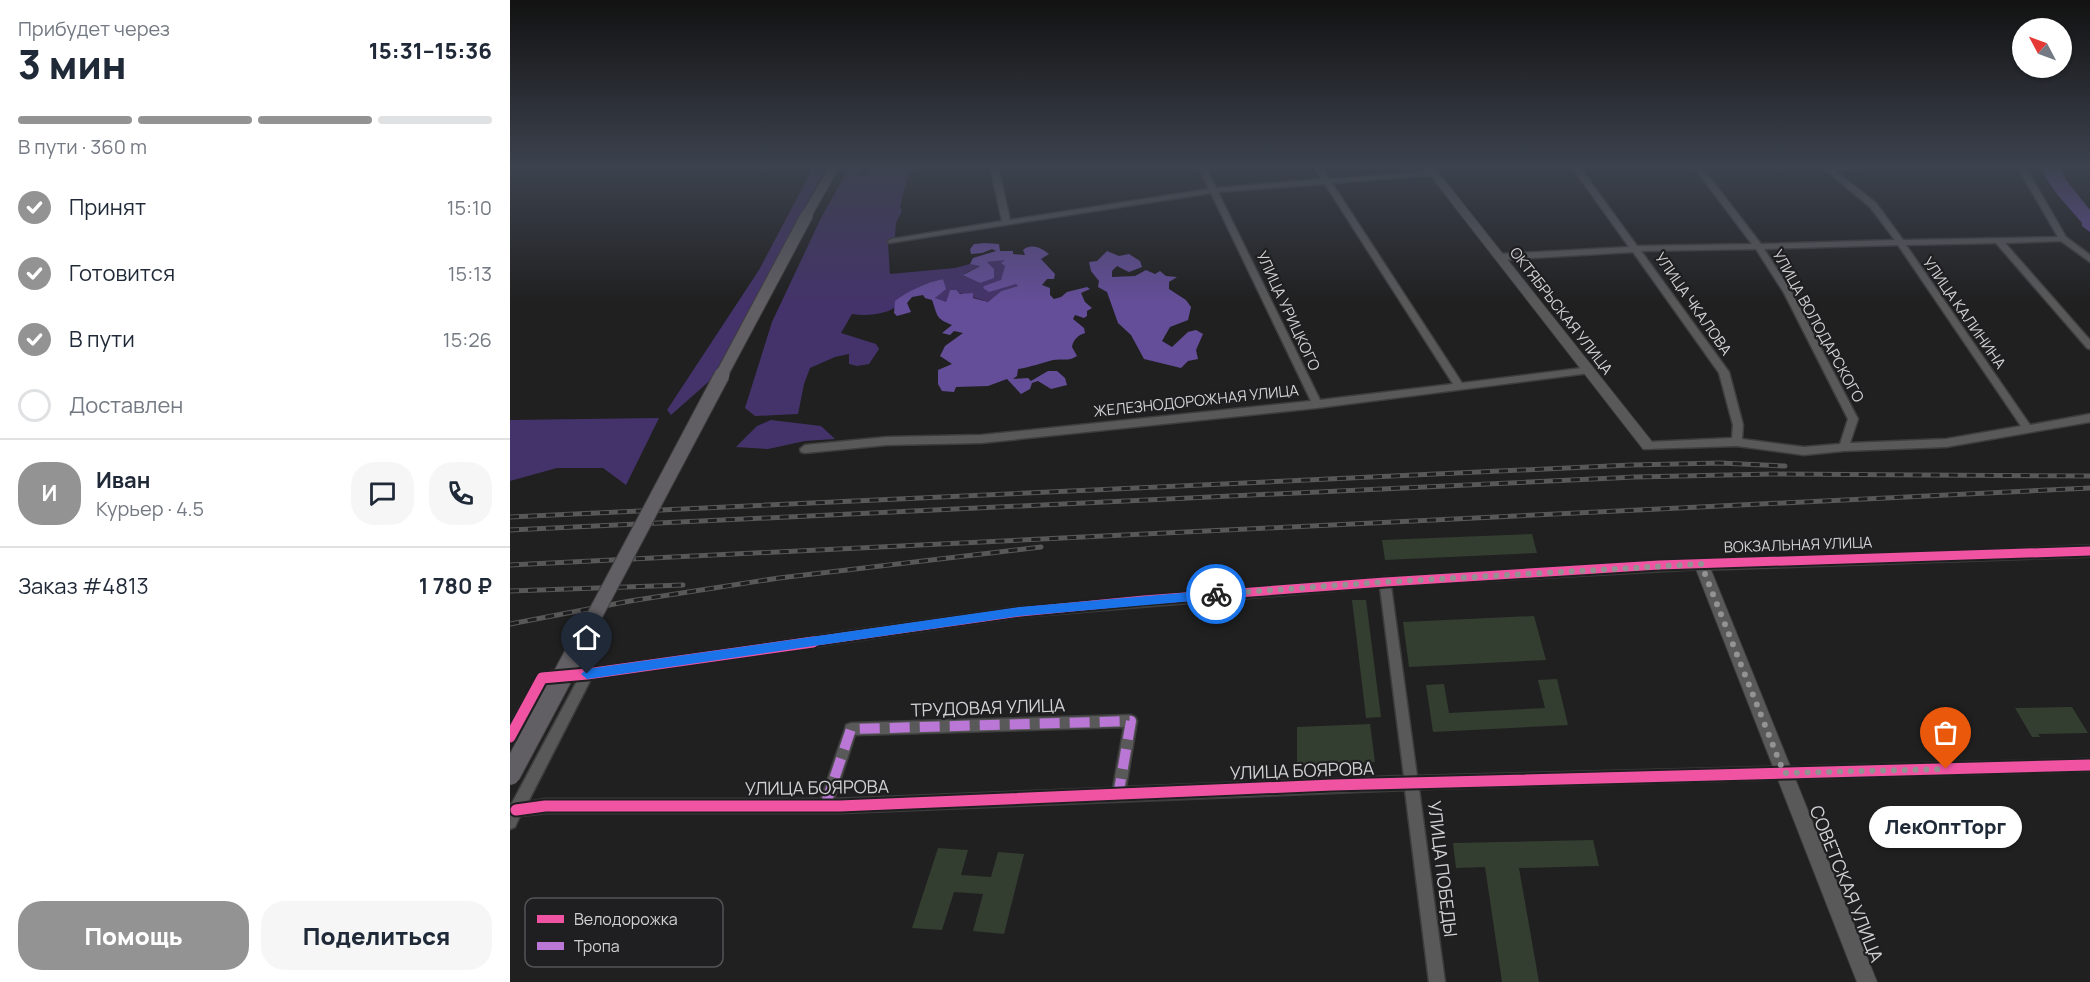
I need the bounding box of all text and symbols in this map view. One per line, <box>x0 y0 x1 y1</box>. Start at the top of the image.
text: Прибудет через <box>18 15 170 42</box>
north arrow <box>2012 18 2072 78</box>
map controls <box>2012 18 2072 78</box>
text: 15:31–15:36 <box>369 36 492 66</box>
text: 3 мин <box>18 37 126 91</box>
text: В пути · 360 m <box>18 133 147 160</box>
icon: check <box>18 191 51 224</box>
text: Принят <box>69 192 146 222</box>
text: 15:10 <box>447 194 492 221</box>
street label: ОКТЯБРЬСКАЯ УЛИЦА <box>1505 243 1618 379</box>
street label: УЛИЦА ВОЛОДАРСКОГО <box>1768 246 1869 406</box>
street label: УЛИЦА УРИЦКОГО <box>1252 248 1325 374</box>
street label: УЛИЦА ЧКАЛОВА <box>1650 248 1737 360</box>
street label: УЛИЦА КАЛИНИНА <box>1918 252 2011 373</box>
icon: check <box>18 257 51 290</box>
text: Готовится <box>69 258 175 288</box>
text: 15:13 <box>448 260 492 287</box>
icon: check <box>18 323 51 356</box>
text: В пути <box>69 324 135 354</box>
text: 15:26 <box>443 326 492 353</box>
street label: ЖЕЛЕЗНОДОРОЖНАЯ УЛИЦА <box>1092 379 1300 422</box>
text: Доставлен <box>69 390 183 420</box>
button: chat <box>351 462 414 525</box>
button: phone <box>429 462 492 525</box>
text: Иван <box>96 465 150 495</box>
text: И <box>42 478 57 508</box>
text: Курьер · 4.5 <box>96 495 204 522</box>
street label: ВОКЗАЛЬНАЯ УЛИЦА <box>1723 531 1873 558</box>
courier <box>1186 564 1246 624</box>
text: Заказ #4813 <box>18 571 149 601</box>
text: 1 780 ₽ <box>419 571 492 601</box>
icon: bike <box>1200 578 1233 611</box>
pin <box>561 612 612 674</box>
icon: home <box>570 621 603 654</box>
street label: ТРУДОВАЯ УЛИЦА <box>910 692 1066 722</box>
pin <box>1920 707 1971 769</box>
icon: bag <box>1929 716 1962 749</box>
street label: УЛИЦА БОЯРОВА <box>1229 755 1375 785</box>
street label: УЛИЦА БОЯРОВА <box>745 774 890 800</box>
street label: УЛИЦА ПОБЕДЫ <box>1423 800 1463 938</box>
street label: СОВЕТСКАЯ УЛИЦА <box>1805 802 1890 966</box>
callout: ЛекОптТорг <box>1870 805 2022 847</box>
text: ЛекОптТорг <box>1885 813 2006 840</box>
legend <box>525 898 723 967</box>
button: Помощь <box>18 901 249 970</box>
button: Поделиться <box>261 901 492 970</box>
text: Велодорожка <box>574 908 678 930</box>
text: Тропа <box>574 935 620 957</box>

